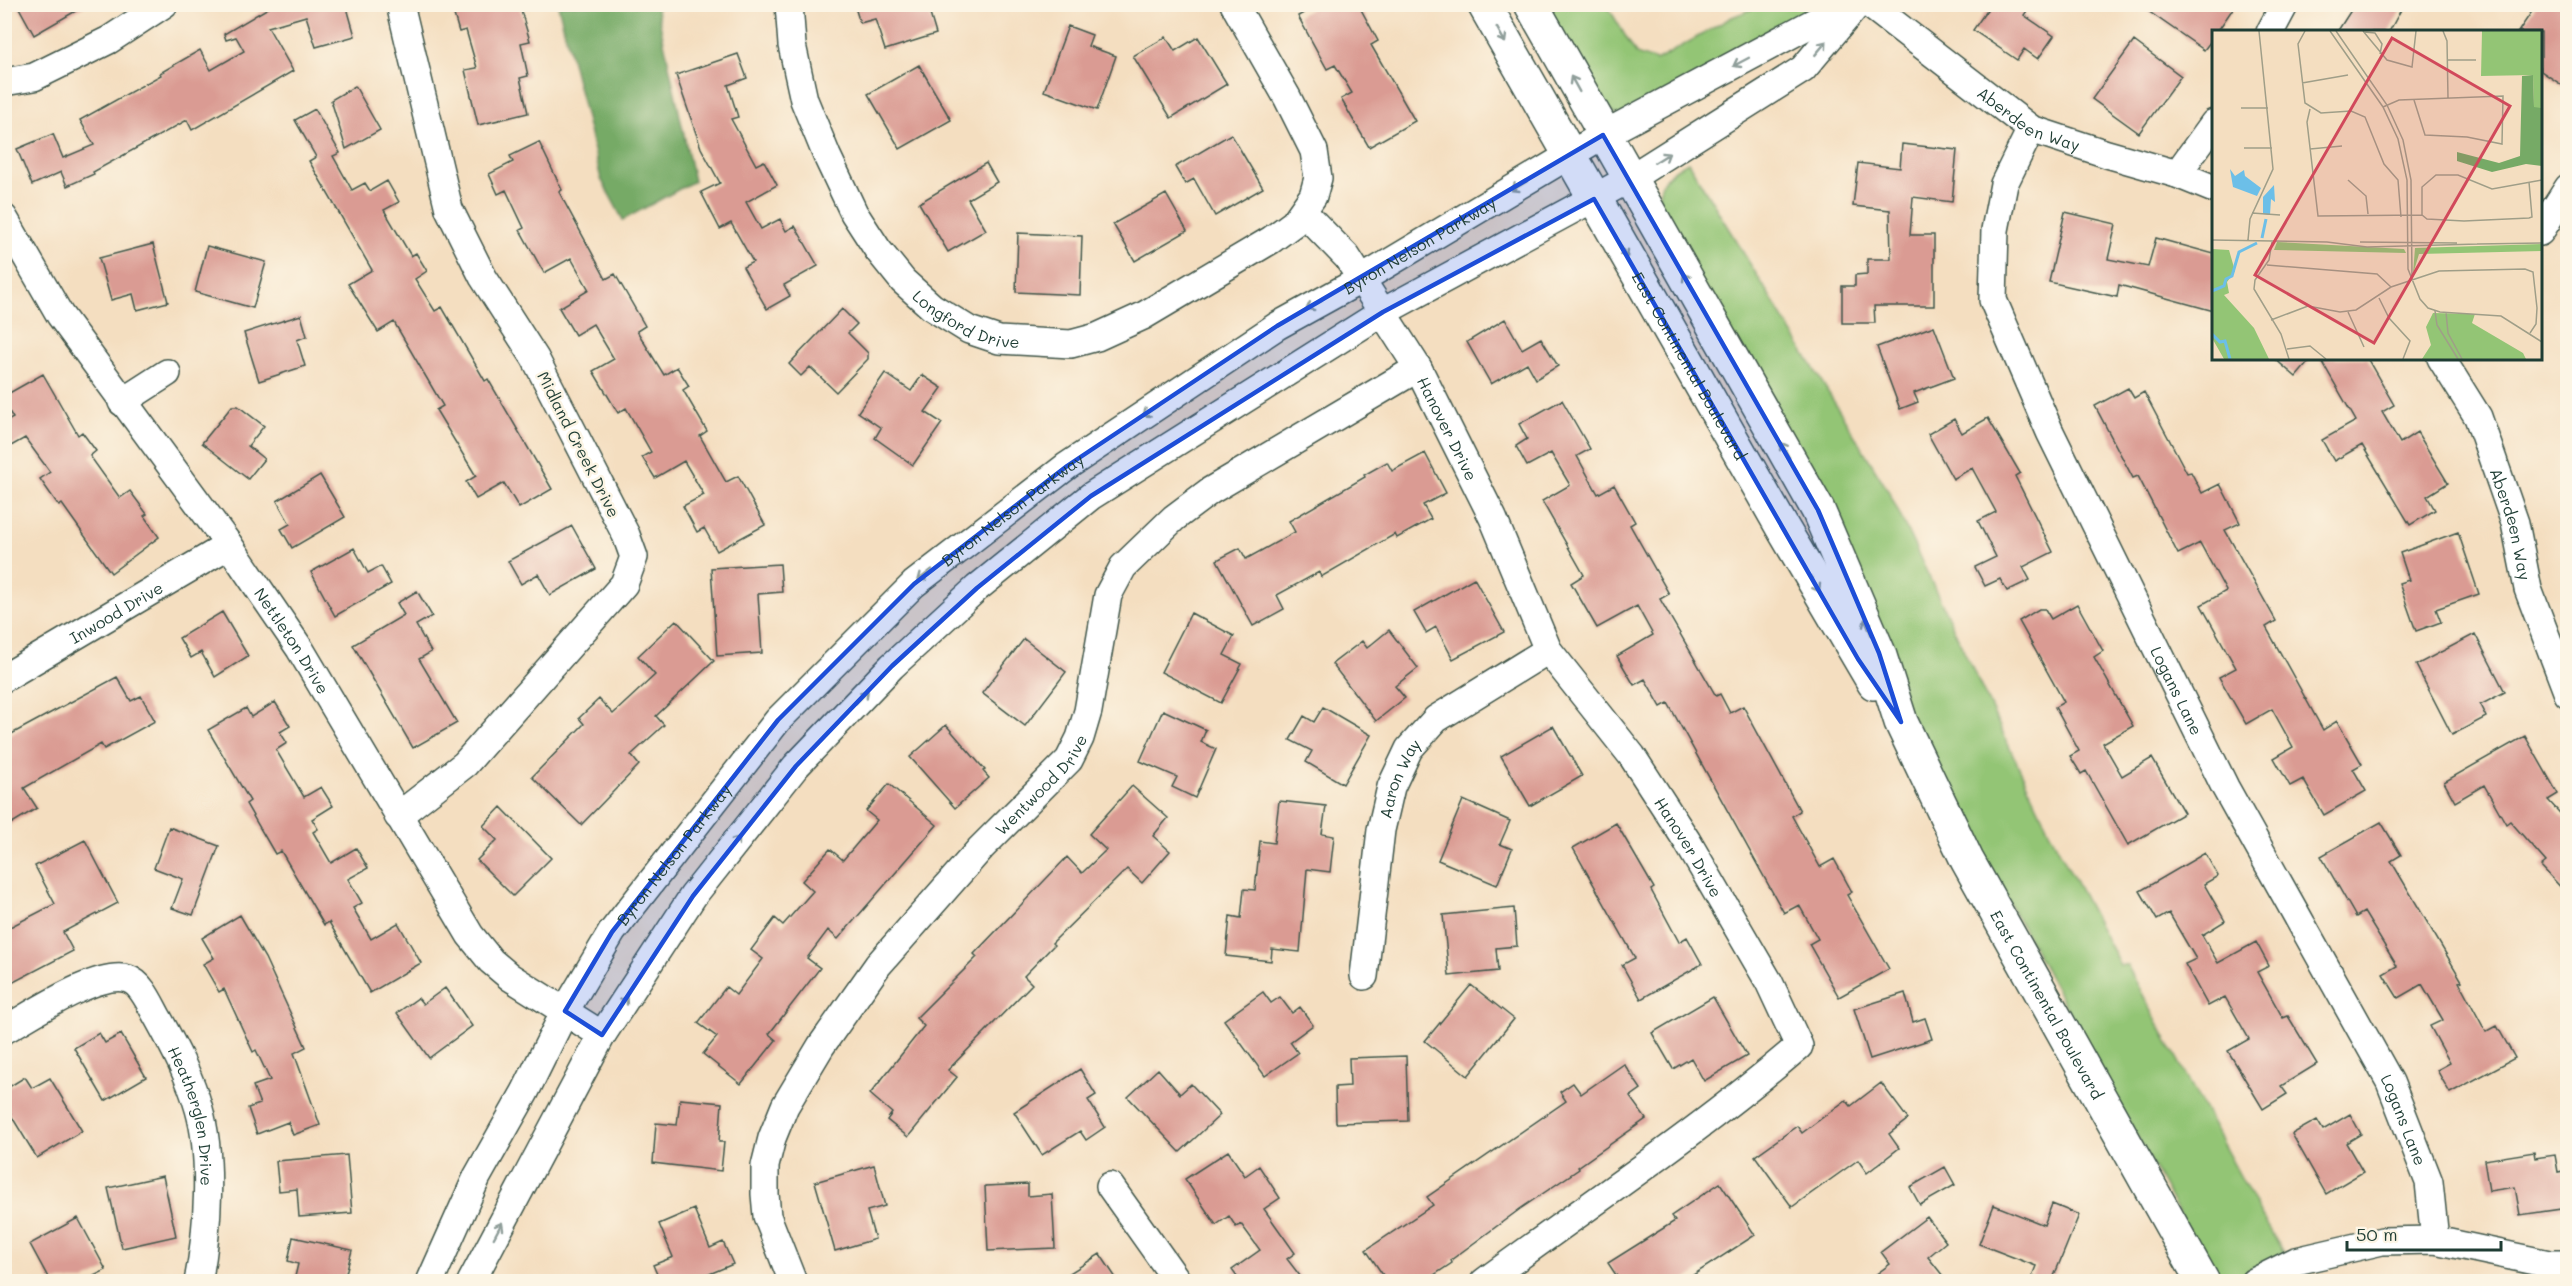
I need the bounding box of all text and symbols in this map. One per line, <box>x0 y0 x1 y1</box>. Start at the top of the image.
one-way arrow <box>1496 26 1508 43</box>
inset map <box>2212 30 2542 360</box>
one-way arrow <box>1814 41 1828 56</box>
one-way arrow <box>1733 56 1750 68</box>
one-way arrow <box>1569 76 1581 93</box>
street label: Aberdeen Way <box>1974 81 2083 155</box>
one-way arrow <box>1653 152 1670 164</box>
one-way arrow <box>1511 180 1528 192</box>
street label: Byron Nelson Parkway <box>1339 191 1499 298</box>
one-way arrow <box>1618 241 1630 258</box>
street label: East Continental Boulevard <box>1628 268 1752 463</box>
one-way arrow <box>1682 273 1694 290</box>
street label: Longford Drive <box>909 285 1020 352</box>
one-way arrow <box>1306 300 1323 312</box>
street label: Midland Creek Drive <box>533 367 625 521</box>
street label: Hanover Drive <box>1413 373 1483 484</box>
one-way arrow <box>1142 405 1159 417</box>
one-way arrow <box>1779 442 1790 460</box>
street label: Byron Nelson Parkway <box>937 448 1087 570</box>
street label: Aberdeen Way <box>2486 465 2536 582</box>
one-way arrow <box>917 569 933 582</box>
one-way arrow <box>1809 575 1821 592</box>
street label: Inwood Drive <box>65 576 166 648</box>
street label: Nettleton Drive <box>250 583 335 697</box>
one-way arrow <box>1862 618 1873 636</box>
street label: Logans Lane <box>2147 643 2208 738</box>
one-way arrow <box>854 690 868 705</box>
street label: Wentwood Drive <box>990 731 1091 839</box>
street label: Aaron Way <box>1374 734 1424 820</box>
street label: Byron Nelson Parkway <box>611 779 735 929</box>
street label: Hanover Drive <box>1651 793 1728 901</box>
one-way arrow <box>728 837 741 853</box>
street label: East Continental Boulevard <box>1986 906 2109 1103</box>
one-way arrow <box>616 996 628 1012</box>
street label: Heatherglen Drive <box>164 1042 218 1186</box>
street label: Logans Lane <box>2377 1070 2432 1168</box>
scale bar <box>2347 1214 2502 1252</box>
one-way arrow <box>492 1222 504 1239</box>
text: 50 m <box>2356 1222 2398 1246</box>

